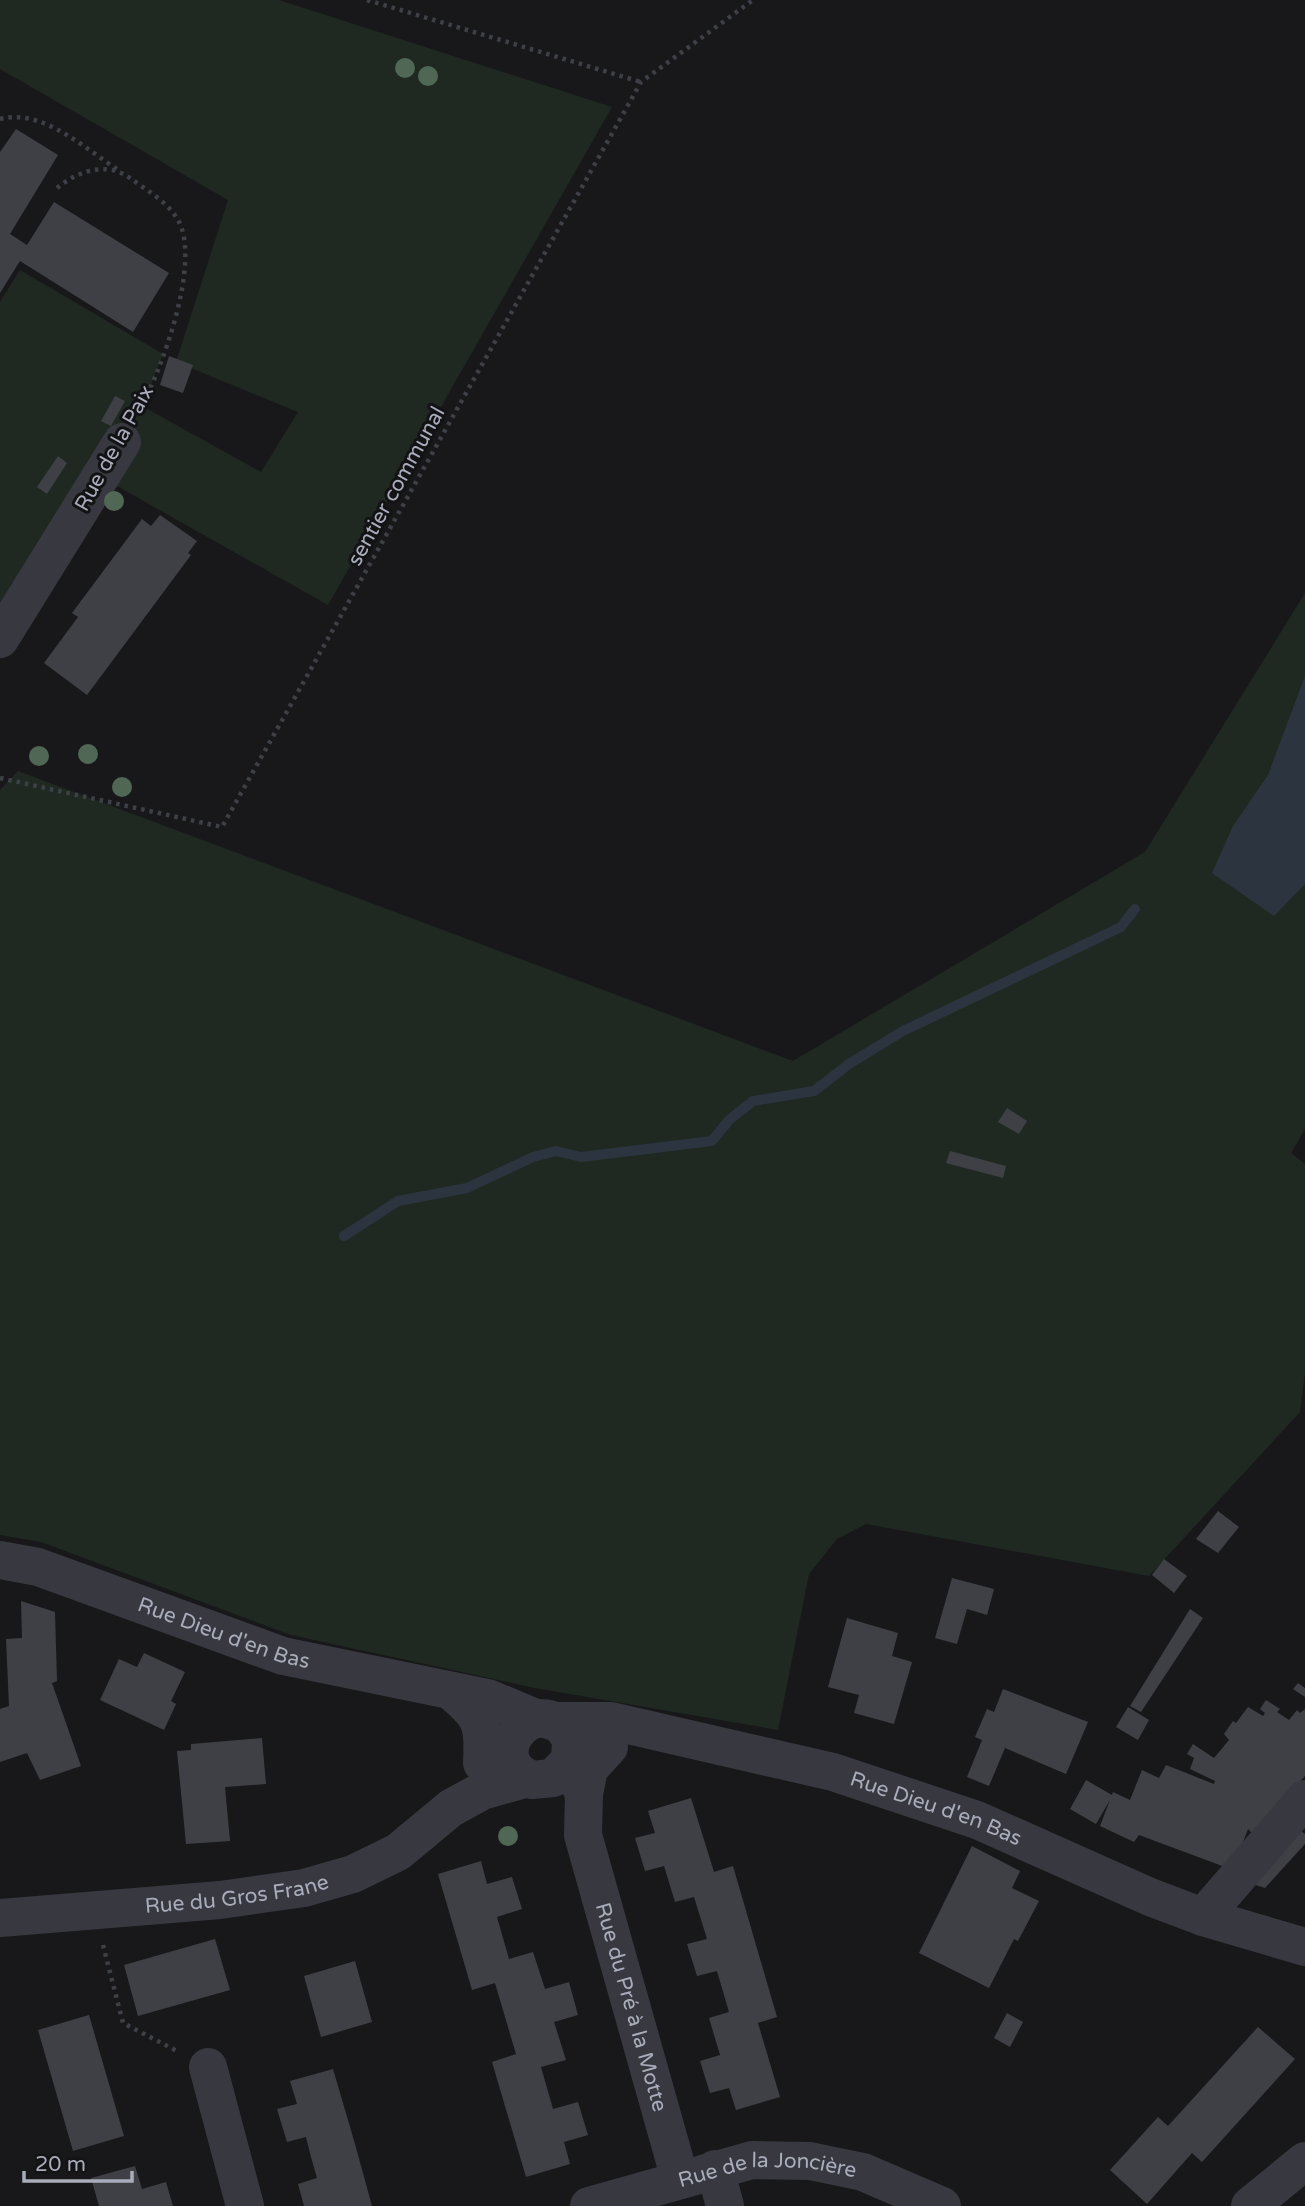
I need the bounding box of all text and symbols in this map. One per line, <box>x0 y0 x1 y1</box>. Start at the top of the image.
street label: Rue de la Paix <box>70 381 159 516</box>
street label: sentier communal <box>342 402 451 570</box>
street label: Rue Dieu d'en Bas <box>134 1592 312 1674</box>
street label: Rue Dieu d'en Bas <box>847 1767 1025 1851</box>
street label: Rue du Gros Frane <box>144 1870 332 1919</box>
street label: Rue du Pré à la Motte <box>590 1900 672 2115</box>
scale bar <box>24 2140 133 2184</box>
street label: Rue de la Joncière <box>675 2148 859 2193</box>
text: 20 m <box>35 2152 86 2177</box>

